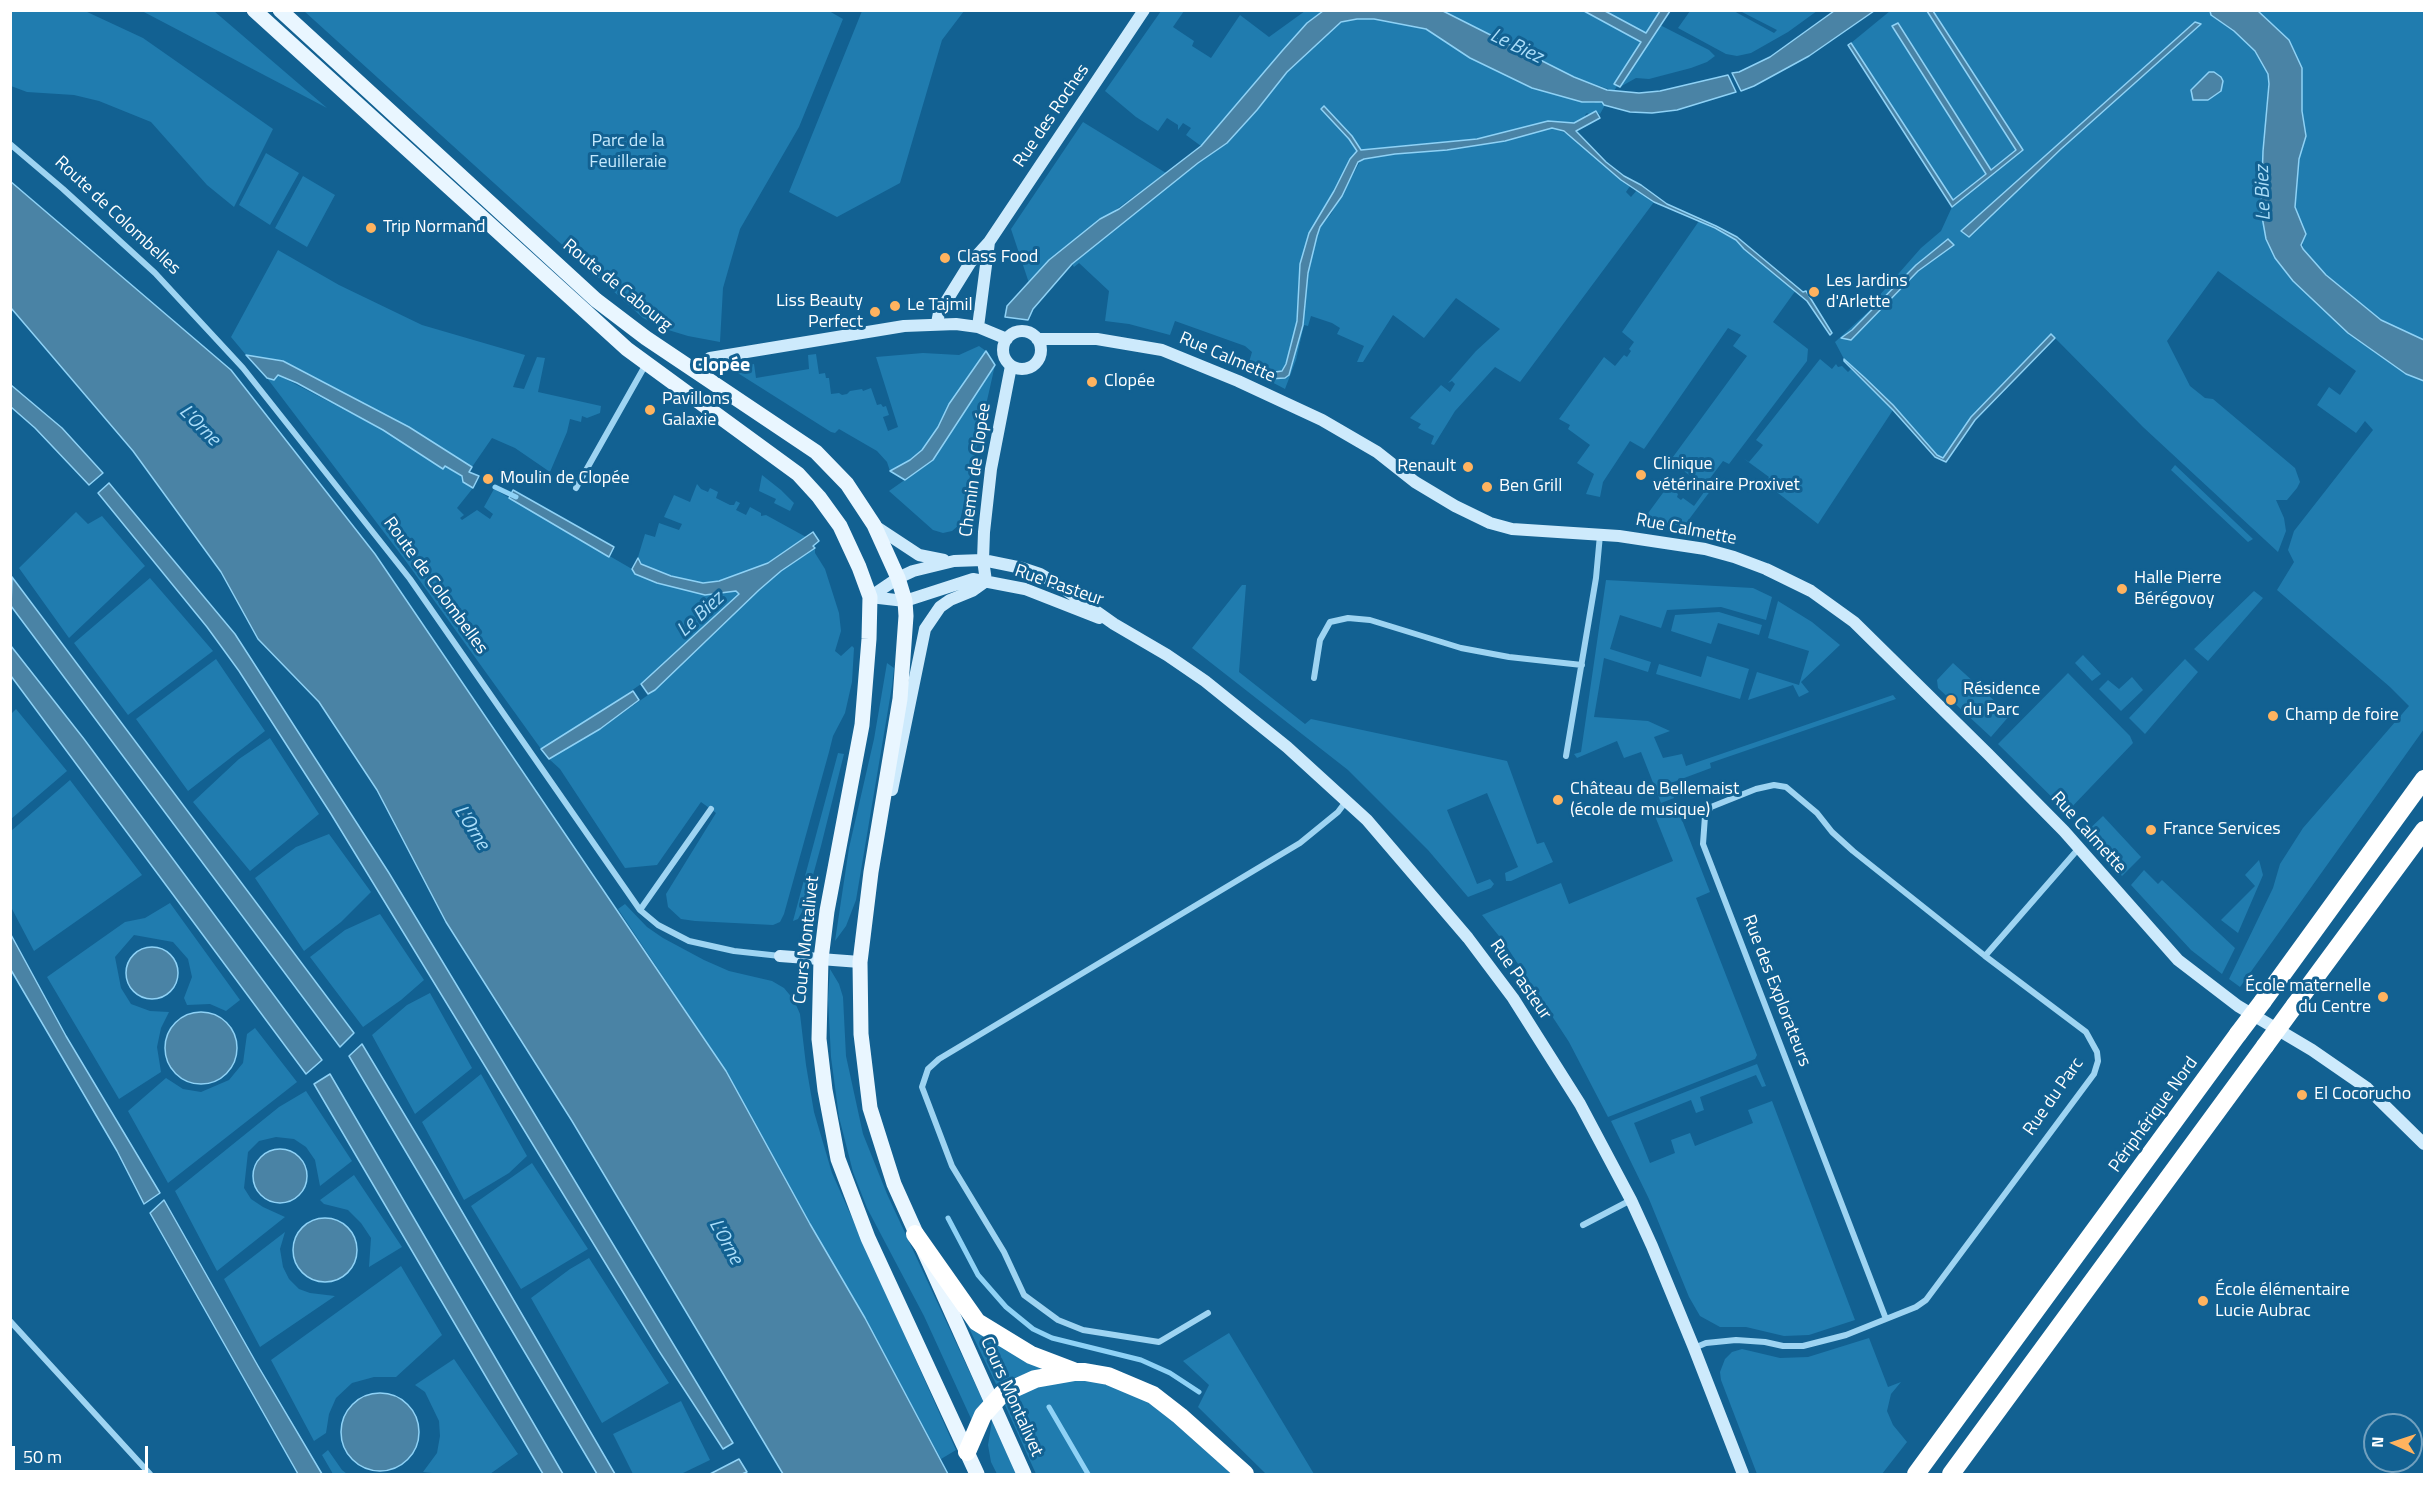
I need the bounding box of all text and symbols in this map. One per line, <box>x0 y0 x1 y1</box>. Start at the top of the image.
water label: Le Biez <box>1486 24 1546 70</box>
street label: Rue des Roches <box>1009 60 1095 172</box>
park label: Parc de la Feuilleraie <box>589 131 667 174</box>
street label: Route de Colombelles <box>50 152 184 280</box>
water label: Le Biez <box>2251 165 2277 221</box>
place label: Trip Normand <box>383 217 486 239</box>
marker: Trip Normand <box>364 221 378 235</box>
street label: Route de Cabourg <box>558 235 676 337</box>
place label: Class Food <box>957 247 1038 269</box>
marker: Class Food <box>938 251 952 265</box>
place label: Les Jardins d'Arlette <box>1826 271 1908 314</box>
marker: Les Jardins d'Arlette <box>1807 285 1821 299</box>
place label: Liss Beauty Perfect <box>776 291 863 334</box>
place label: Le Tajmil <box>907 295 973 317</box>
marker: Le Tajmil <box>888 299 902 313</box>
marker: Liss Beauty Perfect <box>868 305 882 319</box>
street label: Rue Calmette <box>1176 328 1278 388</box>
district label: Clopée <box>692 354 750 378</box>
place label: Clopée <box>1104 371 1155 393</box>
marker: Clopée <box>1085 375 1099 389</box>
place label: Pavillons Galaxie <box>662 389 730 432</box>
water label: L'Orne <box>173 400 225 452</box>
street label: Chemin de Clopée <box>956 402 996 538</box>
marker: Pavillons Galaxie <box>643 403 657 417</box>
place label: Clinique vétérinaire Proxivet <box>1653 454 1800 496</box>
place label: Renault <box>1397 456 1456 478</box>
marker: Renault <box>1461 460 1475 474</box>
place label: Moulin de Clopée <box>500 468 630 490</box>
marker: Clinique vétérinaire Proxivet <box>1634 468 1648 482</box>
marker: Moulin de Clopée <box>481 472 495 486</box>
place label: Ben Grill <box>1499 476 1562 498</box>
marker: Ben Grill <box>1480 480 1494 494</box>
street label: Rue Calmette <box>1634 510 1738 550</box>
street label: Route de Colombelles <box>378 513 492 659</box>
street label: Rue Pasteur <box>1012 561 1106 611</box>
place label: Halle Pierre Bérégovoy <box>2134 568 2222 610</box>
marker: Halle Pierre Bérégovoy <box>2115 582 2129 596</box>
water label: Le Biez <box>673 587 729 643</box>
place label: Résidence du Parc <box>1963 679 2040 722</box>
marker: Résidence du Parc <box>1944 693 1958 707</box>
place label: Champ de foire <box>2285 705 2399 727</box>
marker: Champ de foire <box>2266 709 2280 723</box>
place label: Château de Bellemaist (école de musique) <box>1570 779 1739 822</box>
street label: Rue Calmette <box>2046 788 2130 878</box>
marker: Château de Bellemaist (école de musique) <box>1551 793 1565 807</box>
water label: L'Orne <box>448 801 494 855</box>
place label: France Services <box>2163 819 2281 841</box>
marker: France Services <box>2144 823 2158 837</box>
street label: Cours Montalivet <box>790 875 824 1005</box>
street label: Rue des Explorateurs <box>1737 912 1815 1070</box>
street label: Rue Pasteur <box>1485 936 1555 1024</box>
place label: École maternelle du Centre <box>2245 976 2371 1018</box>
marker: École maternelle du Centre <box>2376 990 2390 1004</box>
street label: Périphérique Nord <box>2105 1053 2203 1177</box>
street label: Rue du Parc <box>2019 1054 2089 1140</box>
place label: El Cocorucho <box>2314 1084 2411 1106</box>
marker: El Cocorucho <box>2295 1088 2309 1102</box>
water label: L'Orne <box>703 1215 747 1269</box>
place label: École élémentaire Lucie Aubrac <box>2215 1280 2350 1322</box>
marker: École élémentaire Lucie Aubrac <box>2196 1294 2210 1308</box>
street label: Cours Montalivet <box>975 1334 1047 1460</box>
north arrow <box>2363 1413 2423 1473</box>
scale bar <box>15 1434 152 1472</box>
text: N <box>2365 1436 2389 1448</box>
text: 50 m <box>23 1443 62 1470</box>

